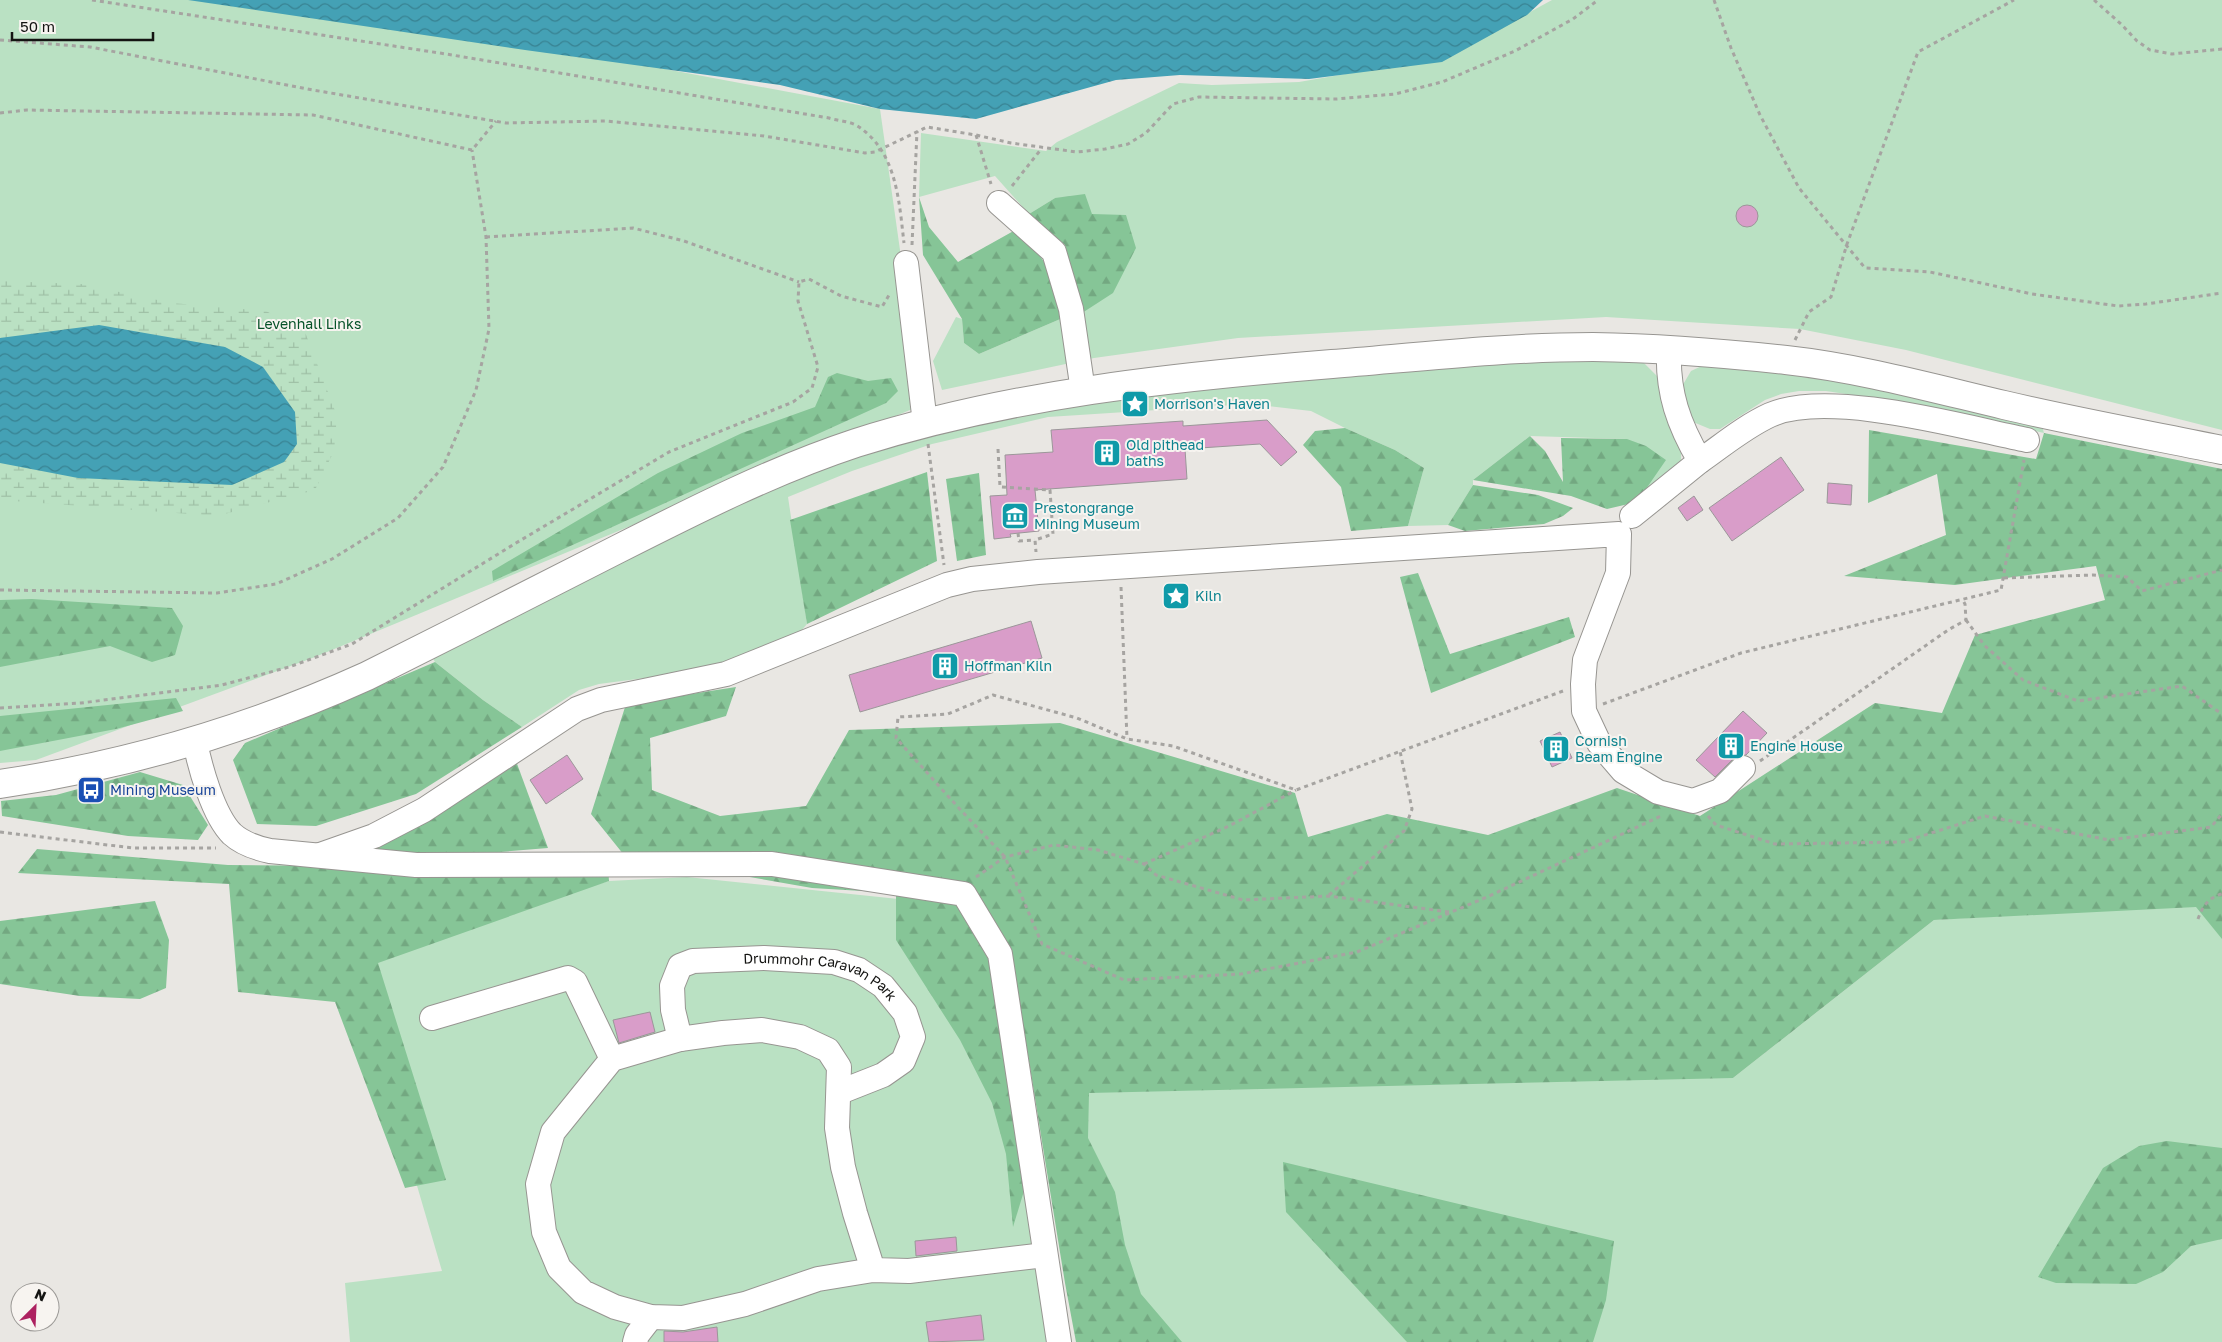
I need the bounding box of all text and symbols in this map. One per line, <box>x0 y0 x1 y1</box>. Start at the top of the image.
scale bar <box>12 10 154 42</box>
text: 50 m <box>20 17 55 35</box>
park label: Levenhall Links <box>257 315 361 332</box>
place icon: Morrison's Haven <box>1120 389 1150 419</box>
place label: Morrison's Haven <box>1154 395 1270 412</box>
place label: Old pithead baths <box>1126 436 1204 469</box>
building icon: Old pithead baths <box>1092 438 1122 468</box>
place label: Prestongrange Mining Museum <box>1034 499 1140 532</box>
museum icon: Prestongrange Mining Museum <box>1000 501 1030 531</box>
place icon: Kiln <box>1161 581 1191 611</box>
place label: Kiln <box>1195 587 1222 604</box>
building icon: Hoffman Kiln <box>930 651 960 681</box>
place label: Hoffman Kiln <box>964 657 1052 674</box>
building icon: Engine House <box>1716 731 1746 761</box>
place label: Cornish Beam Engine <box>1575 732 1663 765</box>
building icon: Cornish Beam Engine <box>1541 734 1571 764</box>
place label: Engine House <box>1750 737 1843 754</box>
bus stop icon: Mining Museum <box>76 775 106 805</box>
place label: Mining Museum <box>110 781 216 798</box>
street label: Drummohr Caravan Park <box>743 949 901 1004</box>
north arrow <box>10 1282 60 1332</box>
text: N <box>32 1285 49 1305</box>

